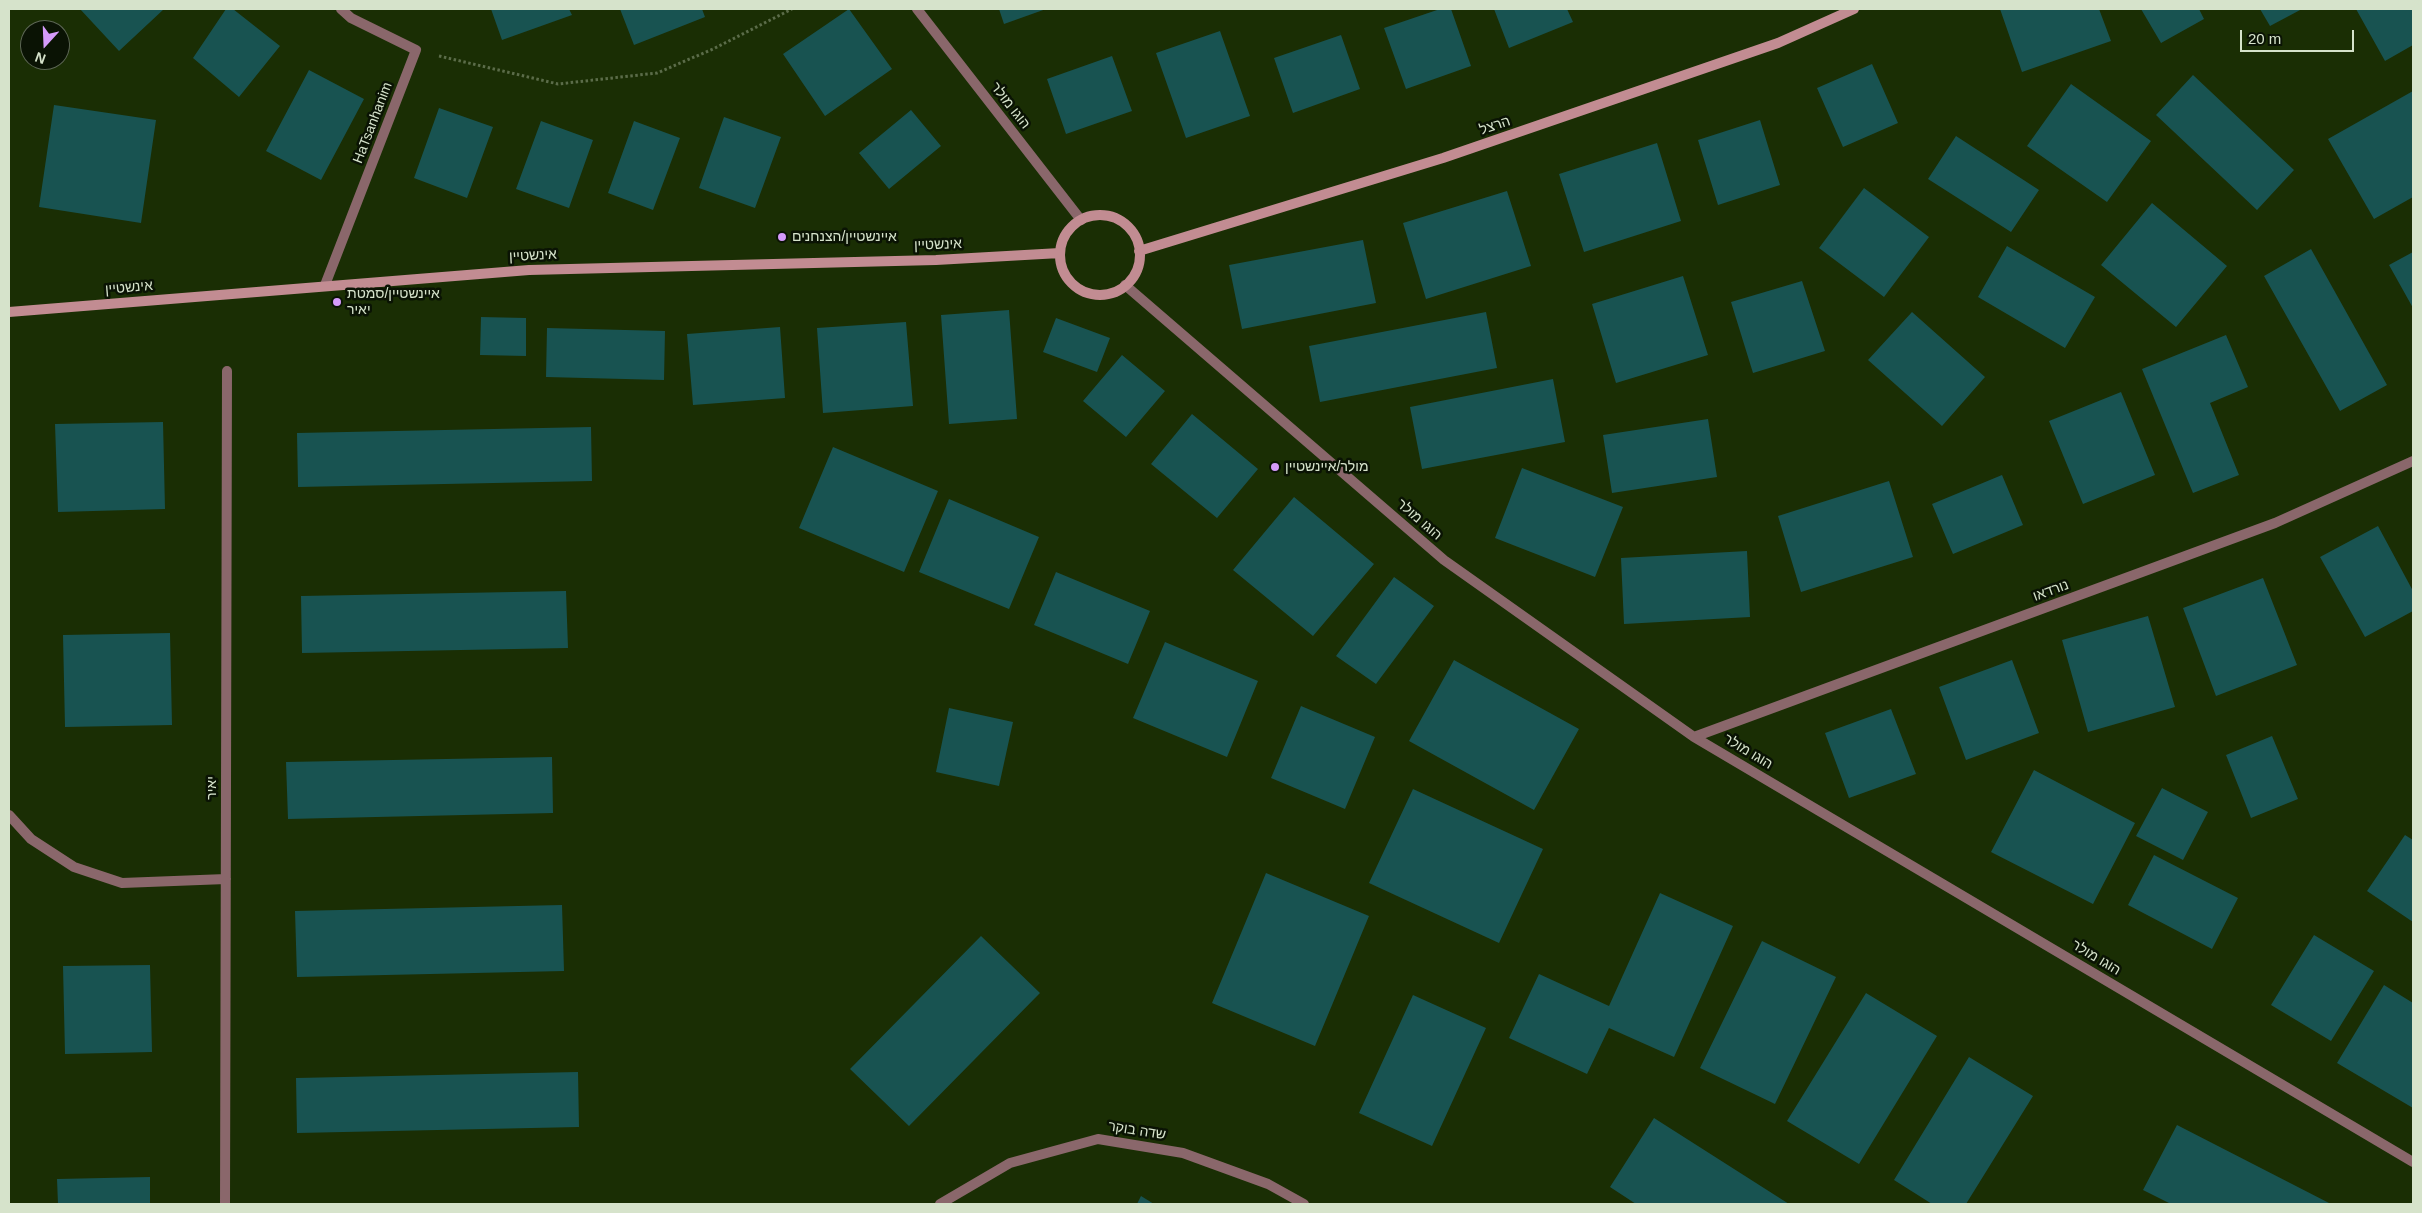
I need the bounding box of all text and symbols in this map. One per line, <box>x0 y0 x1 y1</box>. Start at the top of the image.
north arrow <box>20 20 70 70</box>
scale bar <box>2242 20 2356 52</box>
text: 20 m <box>2248 30 2281 47</box>
text: N <box>33 49 48 67</box>
street label: HaTsanhanim <box>350 80 396 166</box>
street label: הוגו מולר <box>987 80 1033 132</box>
street label: הרצל <box>1477 113 1513 139</box>
place label: איינשטיין/הצנחנים <box>792 229 897 245</box>
marker: איינשטיין/הצנחנים <box>776 231 788 243</box>
street label: אינשטיין <box>914 236 962 254</box>
street label: אינשטיין <box>509 246 557 266</box>
street label: אינשטיין <box>104 278 154 298</box>
place label: איינשטיין/סמטת יאיר <box>347 286 440 318</box>
marker: איינשטיין/סמטת יאיר <box>331 296 343 308</box>
place label: מולר/איינשטיין <box>1285 459 1369 475</box>
marker: מולר/איינשטיין <box>1269 461 1281 473</box>
street label: הוגו מולר <box>1393 496 1445 544</box>
street label: נורדאו <box>2031 577 2071 605</box>
street label: הוגו מולר <box>1720 731 1776 773</box>
street label: יאיר <box>204 776 220 800</box>
street label: הוגו מולר <box>2068 937 2124 979</box>
street label: שדה בוקר <box>1107 1118 1167 1144</box>

